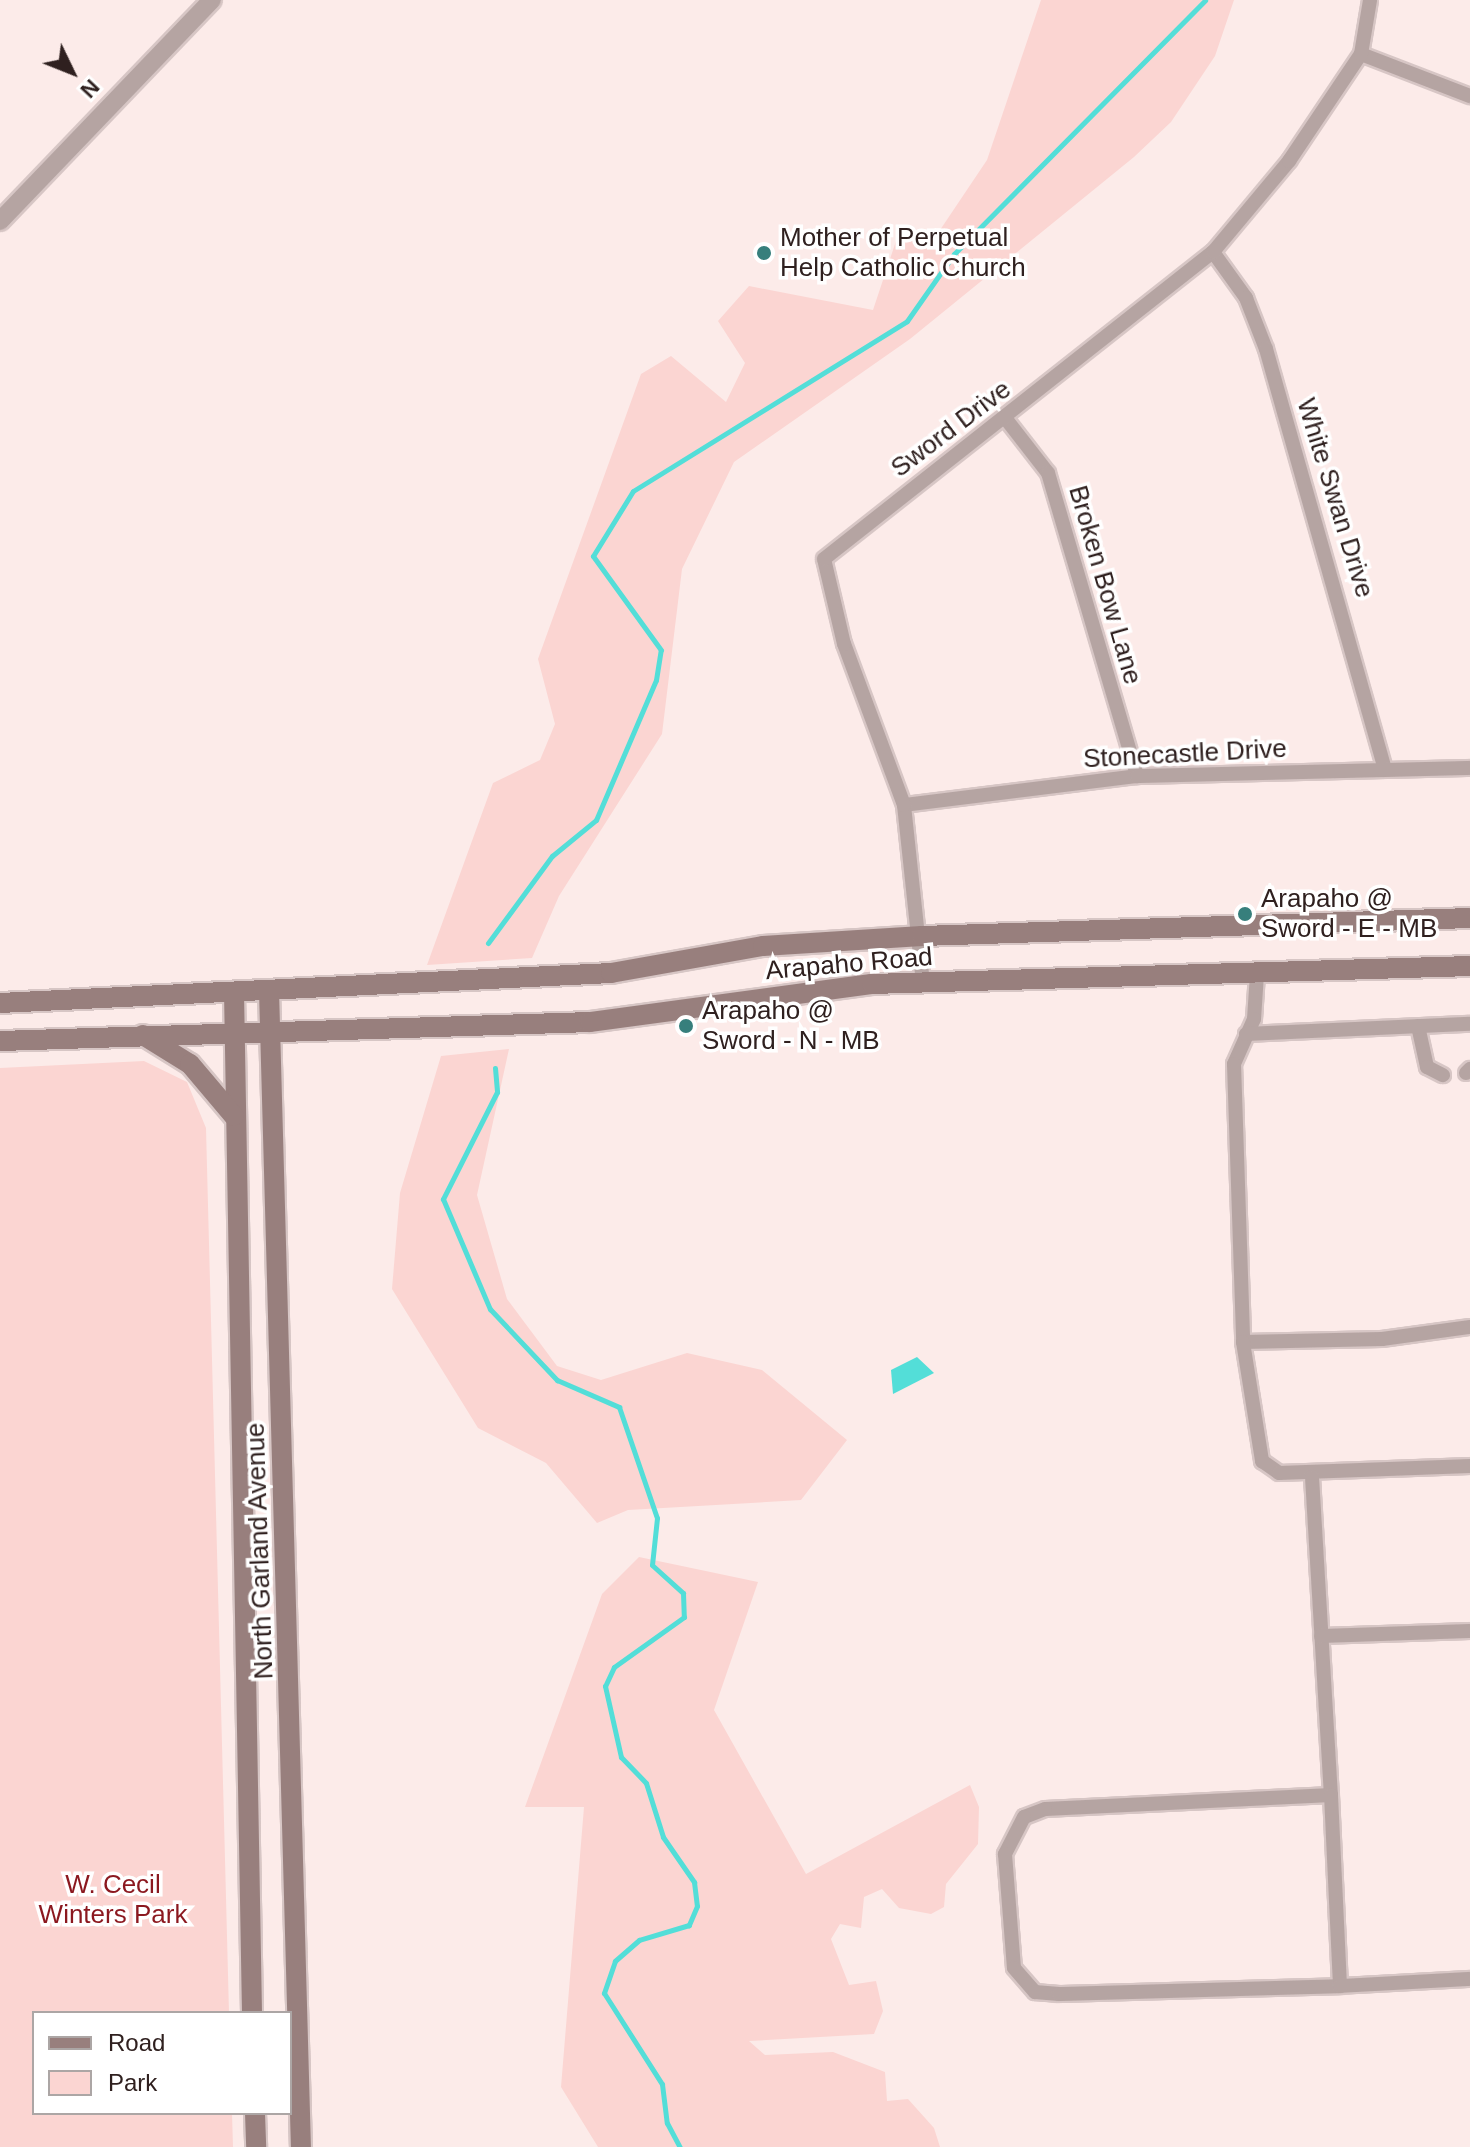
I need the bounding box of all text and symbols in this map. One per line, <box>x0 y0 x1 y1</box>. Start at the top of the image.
north arrow <box>32 32 112 112</box>
text: N <box>75 74 104 103</box>
place label: Mother of Perpetual Help Catholic Church <box>780 222 1026 284</box>
marker: Mother of Perpetual Help Catholic Church <box>755 244 773 262</box>
street label: Sword Drive <box>885 374 1017 484</box>
street label: White Swan Drive <box>1290 395 1380 601</box>
street label: Broken Bow Lane <box>1062 482 1148 688</box>
street label: Stonecastle Drive <box>1082 733 1288 775</box>
place label: Arapaho @ Sword - E - MB <box>1261 883 1437 944</box>
marker: Arapaho @ Sword - E - MB <box>1236 905 1254 923</box>
street label: Arapaho Road <box>764 941 934 987</box>
place label: Arapaho @ Sword - N - MB <box>702 995 880 1056</box>
marker: Arapaho @ Sword - N - MB <box>677 1017 695 1035</box>
street label: North Garland Avenue <box>240 1421 280 1681</box>
park label: W. Cecil Winters Park <box>39 1869 187 1930</box>
legend <box>32 2011 292 2115</box>
text: Road <box>108 2029 165 2056</box>
text: Park <box>108 2069 157 2096</box>

